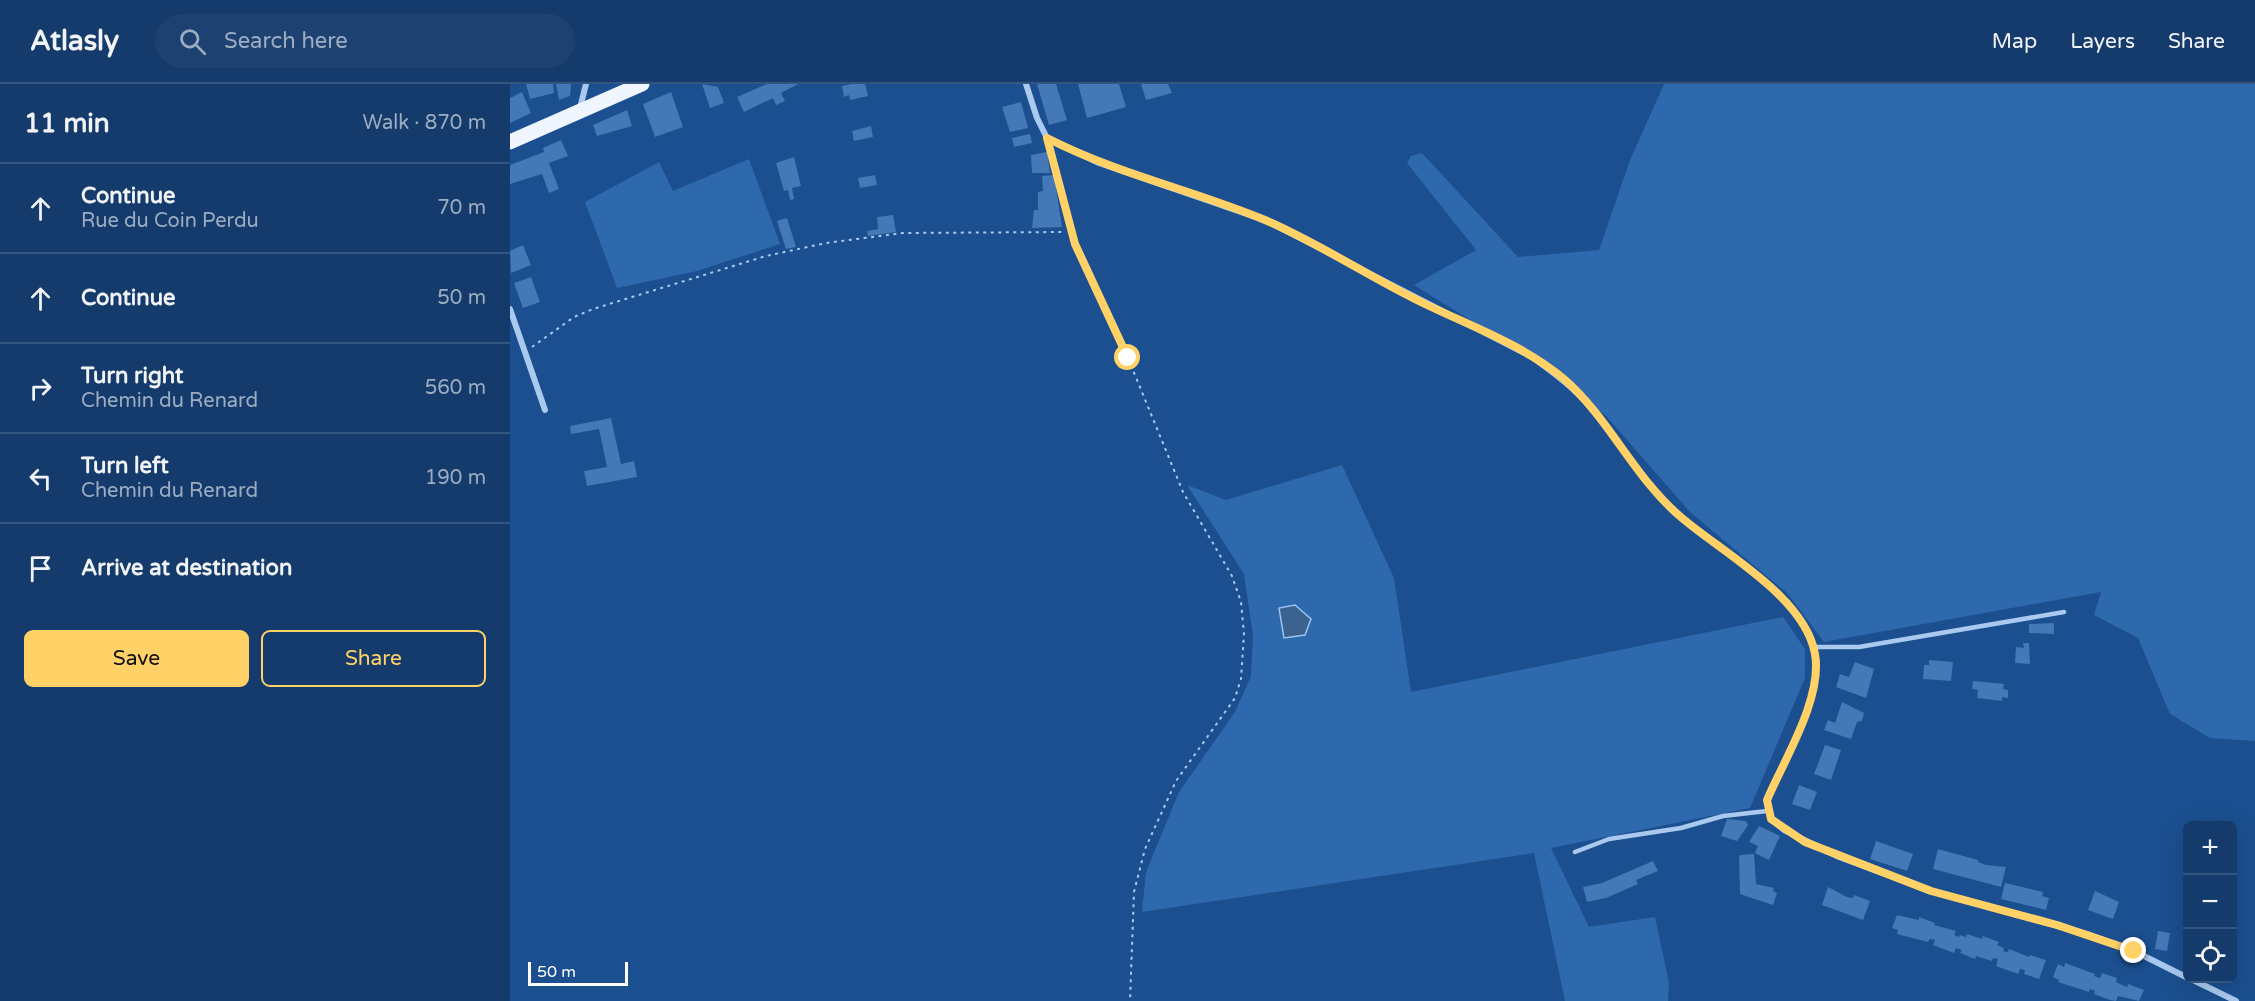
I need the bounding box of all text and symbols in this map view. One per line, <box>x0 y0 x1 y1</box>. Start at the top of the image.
search box <box>155 14 575 68</box>
text: Atlasly <box>30 24 119 58</box>
icon: search <box>176 25 209 58</box>
text: Search here <box>224 28 348 54</box>
text: Map <box>1992 29 2037 54</box>
text: Layers <box>2070 29 2135 54</box>
text: Share <box>2168 29 2225 54</box>
text: 11 min <box>24 108 110 139</box>
text: Walk · 870 m <box>363 111 486 135</box>
text: Continue <box>81 183 176 209</box>
icon: ahead <box>24 192 57 225</box>
text: 70 m <box>437 196 486 220</box>
text: Rue du Coin Perdu <box>81 209 259 233</box>
icon: ahead <box>24 282 57 315</box>
text: Continue <box>81 285 176 311</box>
text: 50 m <box>437 286 486 310</box>
route start <box>1114 344 1140 370</box>
text: Turn right <box>81 363 183 389</box>
icon: right <box>24 372 57 405</box>
text: 560 m <box>425 376 486 400</box>
text: Chemin du Renard <box>81 389 258 413</box>
text: Turn left <box>81 453 169 479</box>
icon: left <box>24 462 57 495</box>
text: 190 m <box>425 466 486 490</box>
text: Chemin du Renard <box>81 479 258 503</box>
icon: arrive <box>24 552 57 585</box>
text: Arrive at destination <box>81 555 292 581</box>
button: Save <box>24 630 249 687</box>
button: Share <box>261 630 486 687</box>
map controls <box>2183 821 2237 983</box>
button: + <box>2183 821 2237 875</box>
button: − <box>2183 875 2237 929</box>
button: locate <box>2183 929 2237 983</box>
route end <box>2120 937 2146 963</box>
scale bar <box>528 959 628 986</box>
text: 50 m <box>537 962 576 982</box>

